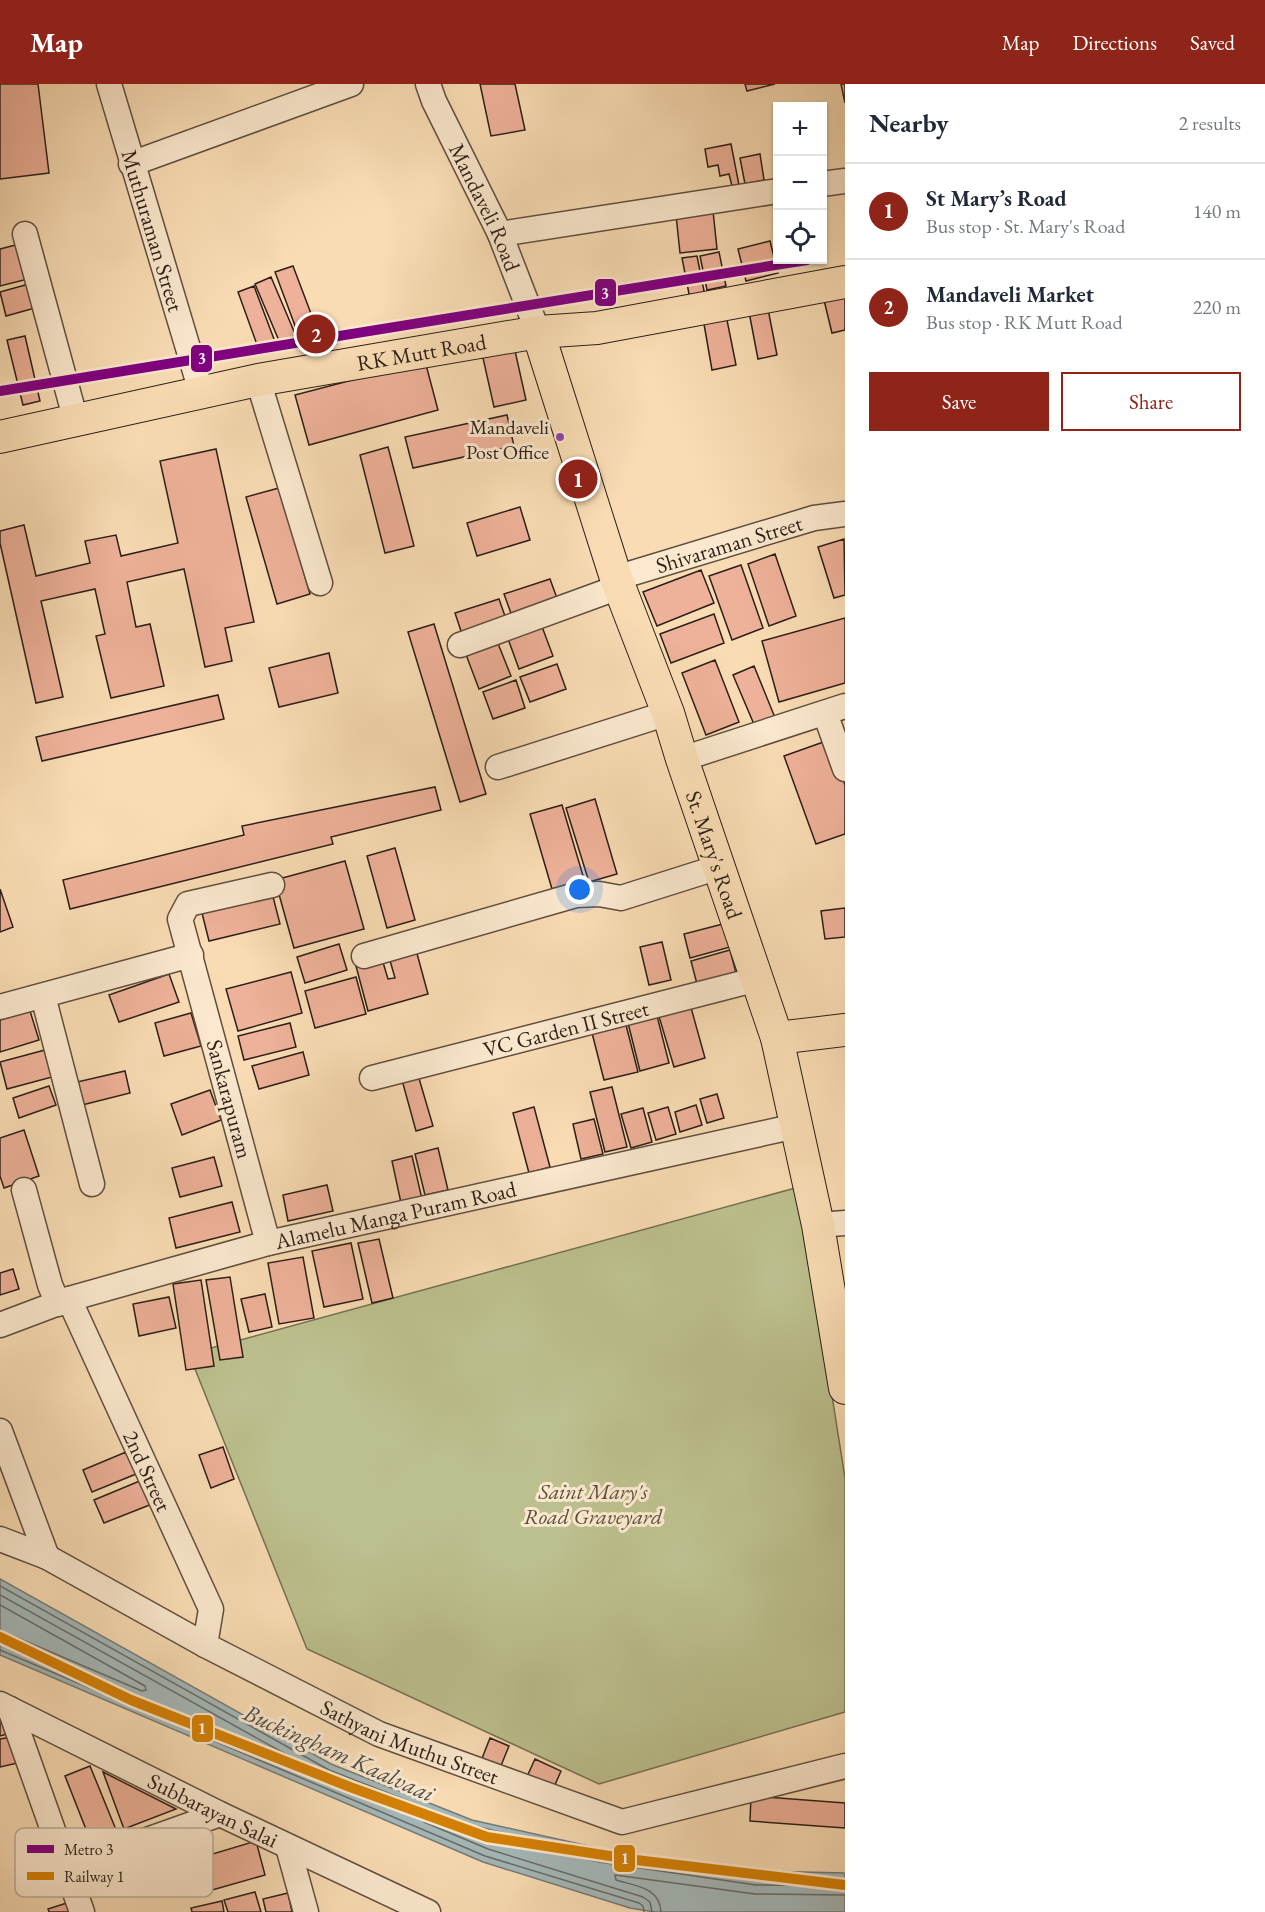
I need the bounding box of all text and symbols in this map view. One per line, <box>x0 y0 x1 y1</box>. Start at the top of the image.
text: Map <box>30 24 83 60</box>
text: Map <box>1002 29 1039 56</box>
text: Directions <box>1072 29 1157 56</box>
text: Saved <box>1190 29 1235 56</box>
map controls <box>773 102 827 264</box>
button: + <box>773 102 827 156</box>
text: Nearby <box>869 106 949 140</box>
text: 2 results <box>1178 110 1241 136</box>
street label: Mandaveli Road <box>442 139 527 276</box>
street label: Muthuraman Street <box>114 146 190 315</box>
button: − <box>773 156 827 210</box>
text: St Mary’s Road <box>926 184 1067 213</box>
text: 1 <box>883 198 894 224</box>
text: 140 m <box>1193 198 1241 224</box>
button: locate <box>773 210 827 264</box>
text: Bus stop · St. Mary's Road <box>926 213 1125 239</box>
line badge: 3 <box>594 278 617 307</box>
text: Mandaveli Market <box>926 280 1094 309</box>
text: 3 <box>601 283 609 304</box>
text: 2 <box>883 294 894 320</box>
text: 220 m <box>1193 294 1241 320</box>
text: Bus stop · RK Mutt Road <box>926 309 1123 335</box>
pin: 2 <box>296 312 336 356</box>
street label: RK Mutt Road <box>355 327 489 378</box>
line badge: 3 <box>190 344 213 373</box>
text: 3 <box>198 348 206 369</box>
button: Save <box>869 372 1049 431</box>
button: Share <box>1061 372 1241 431</box>
place label: Mandaveli Post Office <box>466 414 549 465</box>
marker: Mandaveli Post Office <box>554 431 566 443</box>
pin: 1 <box>558 456 598 502</box>
street label: Shivaraman Street <box>652 508 806 580</box>
street label: St. Mary's Road <box>679 787 750 924</box>
your location <box>565 875 594 904</box>
street label: VC Garden II Street <box>480 994 652 1064</box>
street label: Sankarapuram <box>200 1036 259 1162</box>
street label: Alamelu Manga Puram Road <box>271 1174 520 1256</box>
street label: 2nd Street <box>116 1426 178 1516</box>
park label: Saint Mary's Road Graveyard <box>524 1477 663 1531</box>
street label: Sathyani Muthu Street <box>316 1693 503 1791</box>
water label: Buckingham Kaalvaai <box>238 1696 440 1809</box>
line badge: 1 <box>191 1714 214 1743</box>
text: 1 <box>198 1718 206 1739</box>
street label: Subbarayan Salai <box>143 1766 283 1854</box>
legend <box>15 1828 213 1897</box>
text: Metro 3 <box>64 1839 114 1860</box>
line badge: 1 <box>613 1844 636 1873</box>
text: 1 <box>621 1848 629 1869</box>
text: Railway 1 <box>64 1866 124 1887</box>

